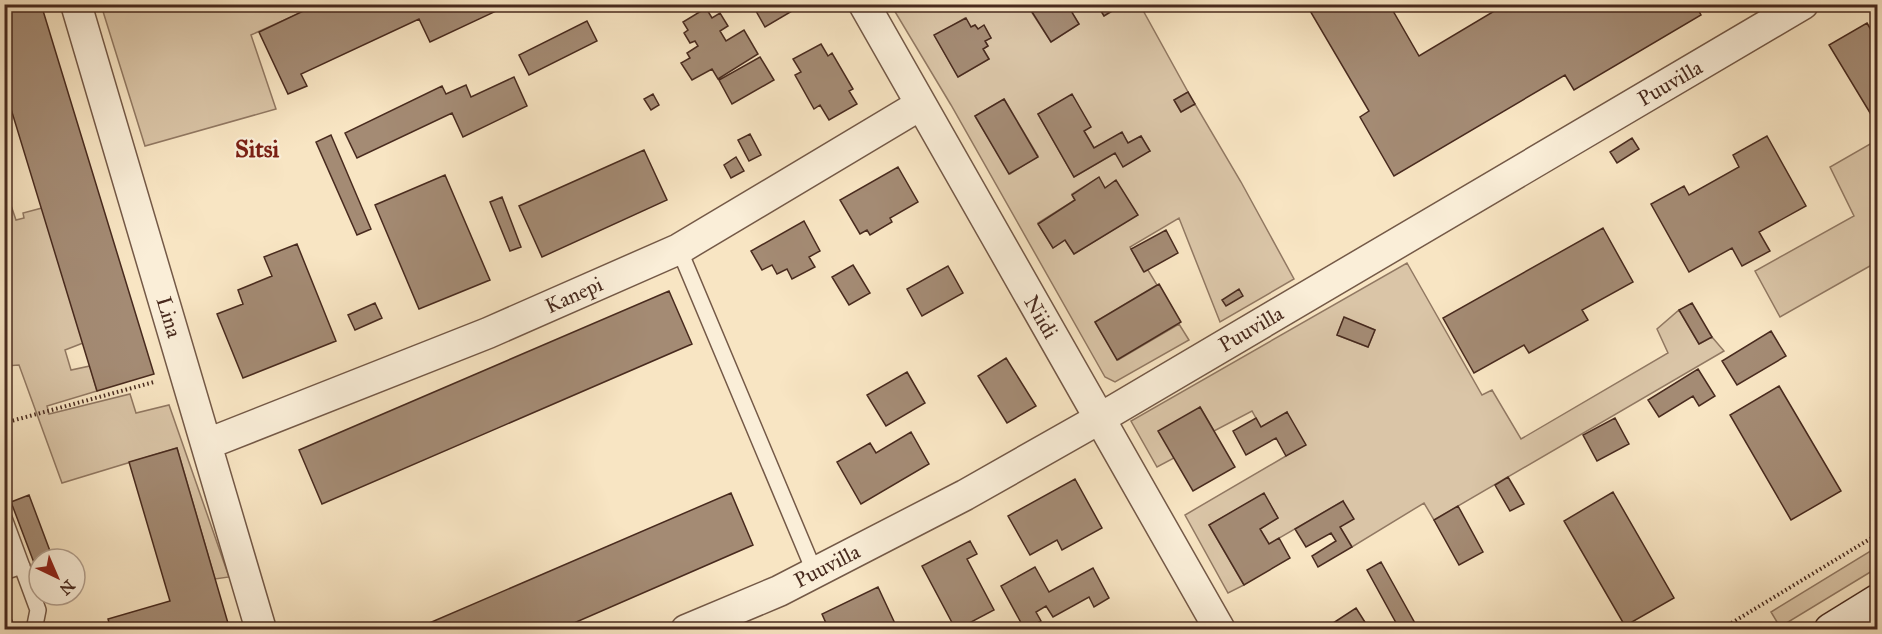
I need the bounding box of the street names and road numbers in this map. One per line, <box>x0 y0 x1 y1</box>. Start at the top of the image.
street label: Puuvilla <box>1633 54 1707 112</box>
street label: Kanepi <box>541 271 607 319</box>
street label: Niidi <box>1018 291 1064 343</box>
street label: Lina <box>150 293 188 341</box>
street label: Puuvilla <box>1214 300 1288 358</box>
street label: Puuvilla <box>790 538 864 594</box>

